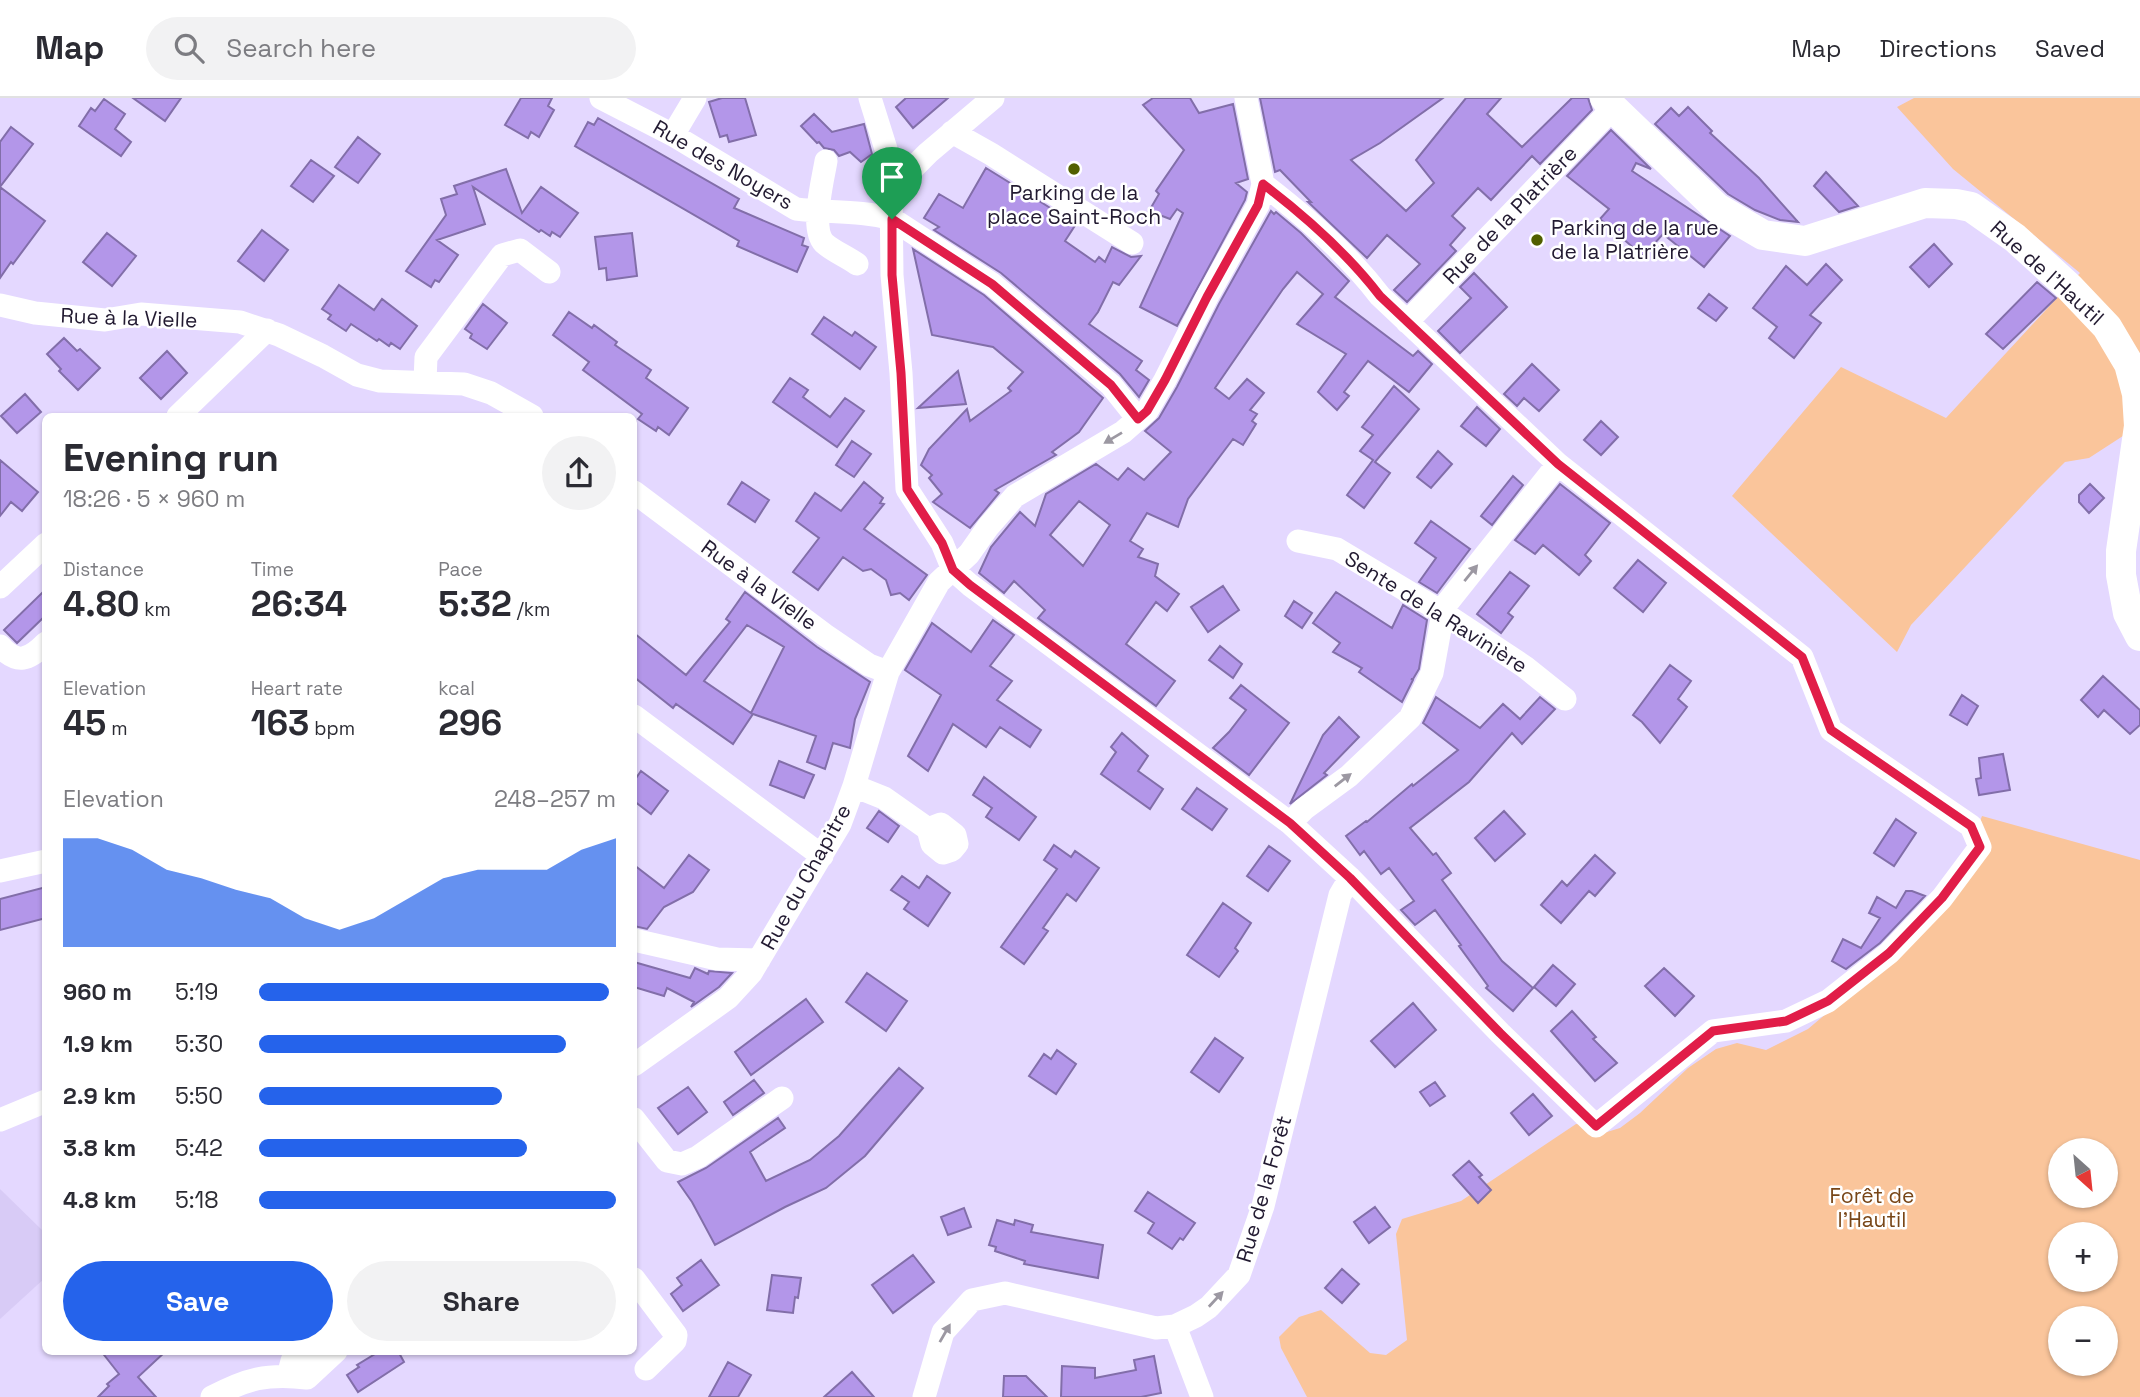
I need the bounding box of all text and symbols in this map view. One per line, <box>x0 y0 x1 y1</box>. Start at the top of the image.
search box <box>146 17 636 80</box>
text: Map <box>35 27 104 69</box>
icon: search <box>170 29 208 67</box>
text: Search here <box>226 31 376 65</box>
text: Map <box>1791 33 1841 64</box>
text: Directions <box>1879 33 1997 64</box>
text: Saved <box>2035 33 2105 64</box>
street label: Rue des Noyers <box>648 114 798 216</box>
street label: Rue de la Platrière <box>1437 140 1583 290</box>
pin <box>862 147 922 219</box>
icon: arrive <box>873 158 911 196</box>
marker: Parking de la place Saint-Roch <box>1066 161 1082 177</box>
place label: Parking de la place Saint-Roch <box>987 179 1161 230</box>
place label: Parking de la rue de la Platrière <box>1551 214 1719 265</box>
street label: Rue de l'Hautil <box>1985 214 2110 331</box>
marker: Parking de la rue de la Platrière <box>1529 232 1545 248</box>
street label: Rue à la Vielle <box>60 302 198 333</box>
one-way arrow <box>1103 431 1122 444</box>
text: Evening run <box>63 434 279 482</box>
button: share <box>542 436 616 510</box>
text: 18:26 · 5 × 960 m <box>63 484 245 514</box>
street label: Rue à la Vielle <box>696 533 823 636</box>
street label: Sente de la Ravinière <box>1340 544 1533 679</box>
text: Distance <box>63 557 144 582</box>
text: Time <box>251 557 294 582</box>
text: Pace <box>438 557 483 582</box>
one-way arrow <box>1463 564 1477 582</box>
text: 4.80 <box>63 582 139 626</box>
text: 26:34 <box>251 582 347 626</box>
text: 5:32 <box>438 582 512 626</box>
text: km <box>139 597 171 622</box>
text: /km <box>512 597 550 622</box>
text: Elevation <box>63 676 146 701</box>
text: Heart rate <box>251 676 343 701</box>
text: kcal <box>438 676 475 701</box>
text: 45 <box>63 701 106 745</box>
text: 163 <box>251 701 309 745</box>
text: 296 <box>438 701 502 745</box>
text: m <box>106 716 128 741</box>
text: bpm <box>309 716 355 741</box>
one-way arrow <box>1333 773 1352 787</box>
text: Elevation <box>63 784 164 814</box>
text: 248–257 m <box>494 784 616 814</box>
street label: Rue du Chapitre <box>754 799 857 954</box>
text: 960 m <box>63 977 132 1007</box>
text: 5:19 <box>175 977 218 1007</box>
text: 1.9 km <box>63 1029 133 1059</box>
text: 5:30 <box>175 1029 223 1059</box>
text: 2.9 km <box>63 1081 136 1111</box>
text: 5:50 <box>175 1081 223 1111</box>
street label: Rue de la Forêt <box>1230 1112 1297 1265</box>
text: 3.8 km <box>63 1133 136 1163</box>
text: 5:42 <box>175 1133 223 1163</box>
north arrow <box>2048 1138 2118 1208</box>
map controls <box>2048 1138 2118 1376</box>
park label: Forêt de l'Hautil <box>1830 1182 1914 1233</box>
text: 4.8 km <box>63 1185 137 1215</box>
text: 5:18 <box>175 1185 219 1215</box>
button: + <box>2048 1222 2118 1292</box>
button: Save <box>63 1261 333 1341</box>
button: Share <box>347 1261 616 1341</box>
one-way arrow <box>1208 1291 1224 1308</box>
button: − <box>2048 1306 2118 1376</box>
one-way arrow <box>939 1322 951 1342</box>

